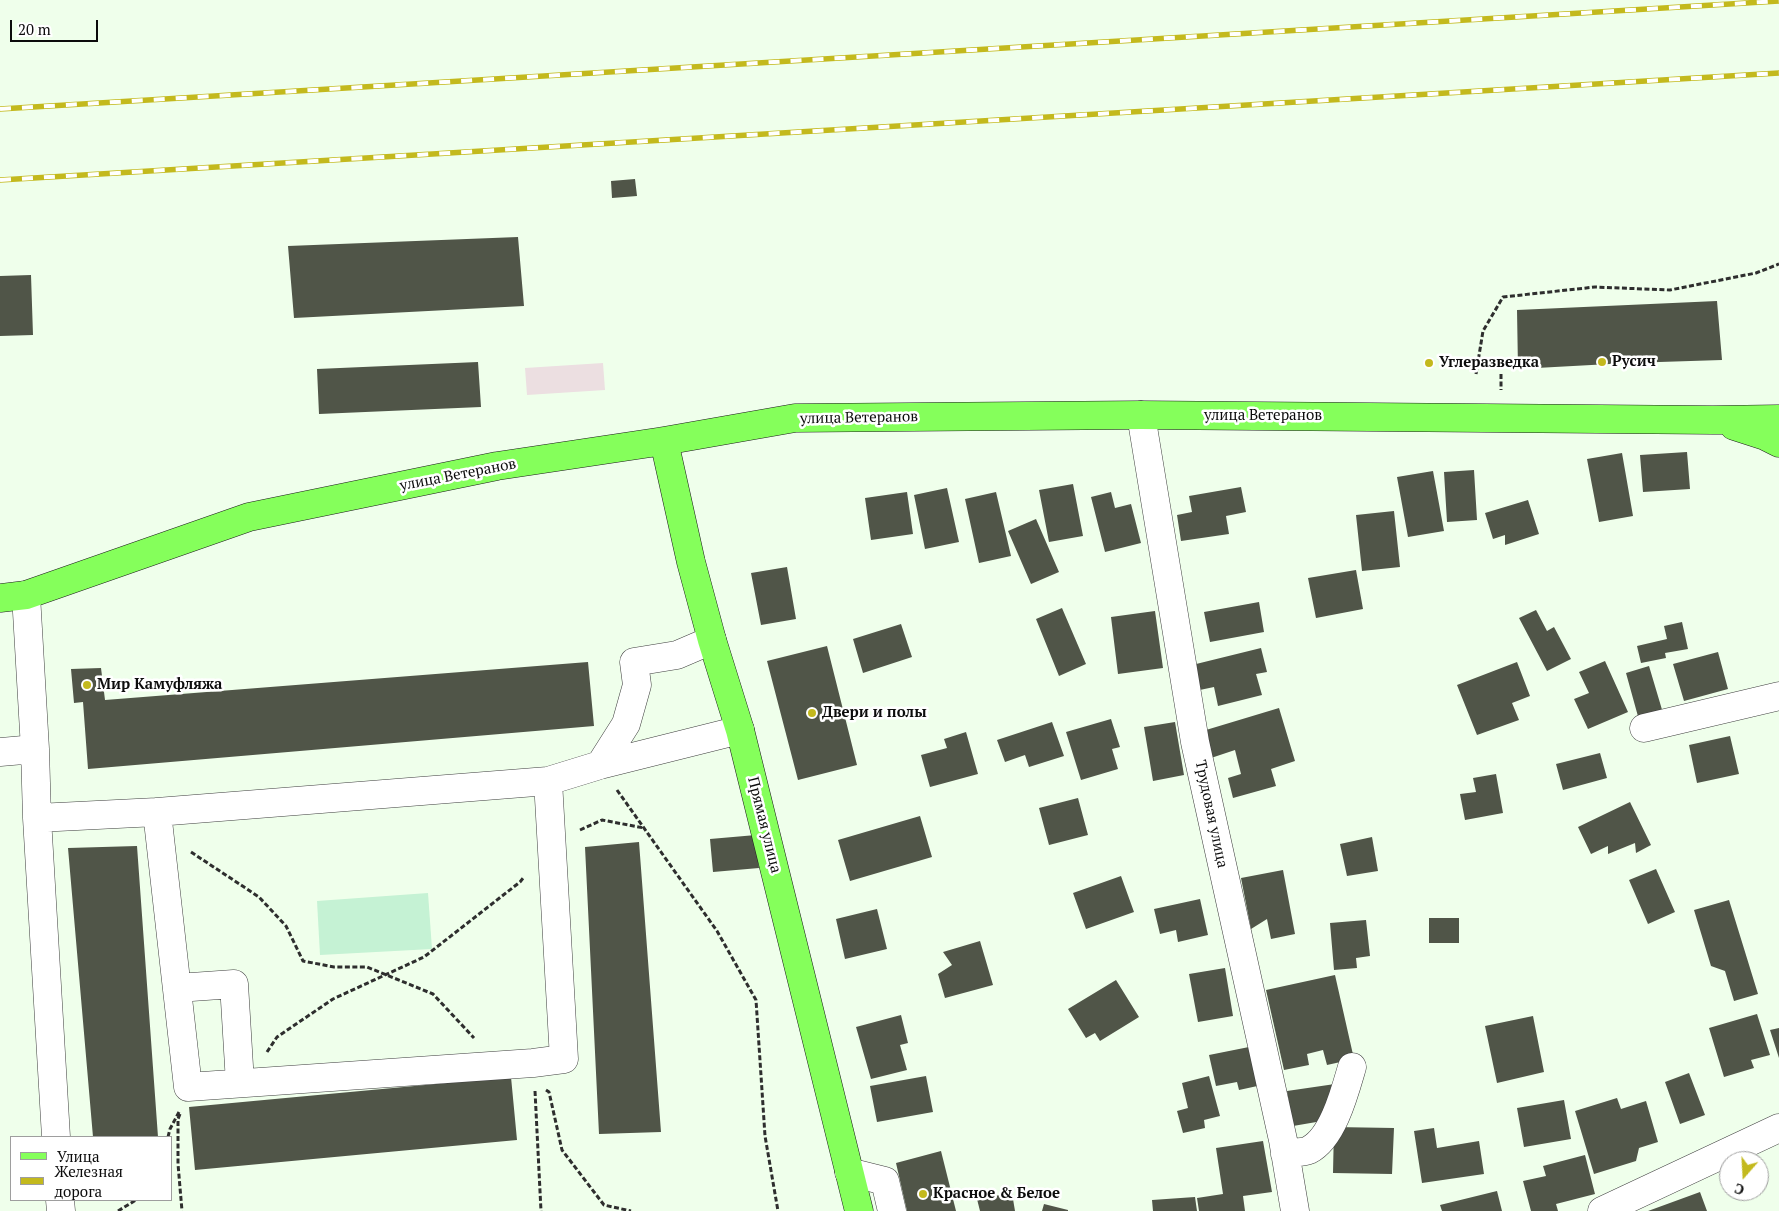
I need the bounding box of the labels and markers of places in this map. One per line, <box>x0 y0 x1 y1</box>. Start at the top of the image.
place label: Русич <box>1612 353 1656 371</box>
place label: Углеразведка <box>1439 354 1539 372</box>
marker: Русич <box>1596 356 1608 368</box>
marker: Углеразведка <box>1423 357 1435 369</box>
place label: Мир Камуфляжа <box>97 676 222 694</box>
marker: Мир Камуфляжа <box>81 679 93 691</box>
place label: Двери и полы <box>822 704 927 722</box>
marker: Двери и полы <box>806 707 818 719</box>
place label: Красное & Белое <box>933 1185 1060 1203</box>
marker: Красное & Белое <box>917 1188 929 1200</box>

